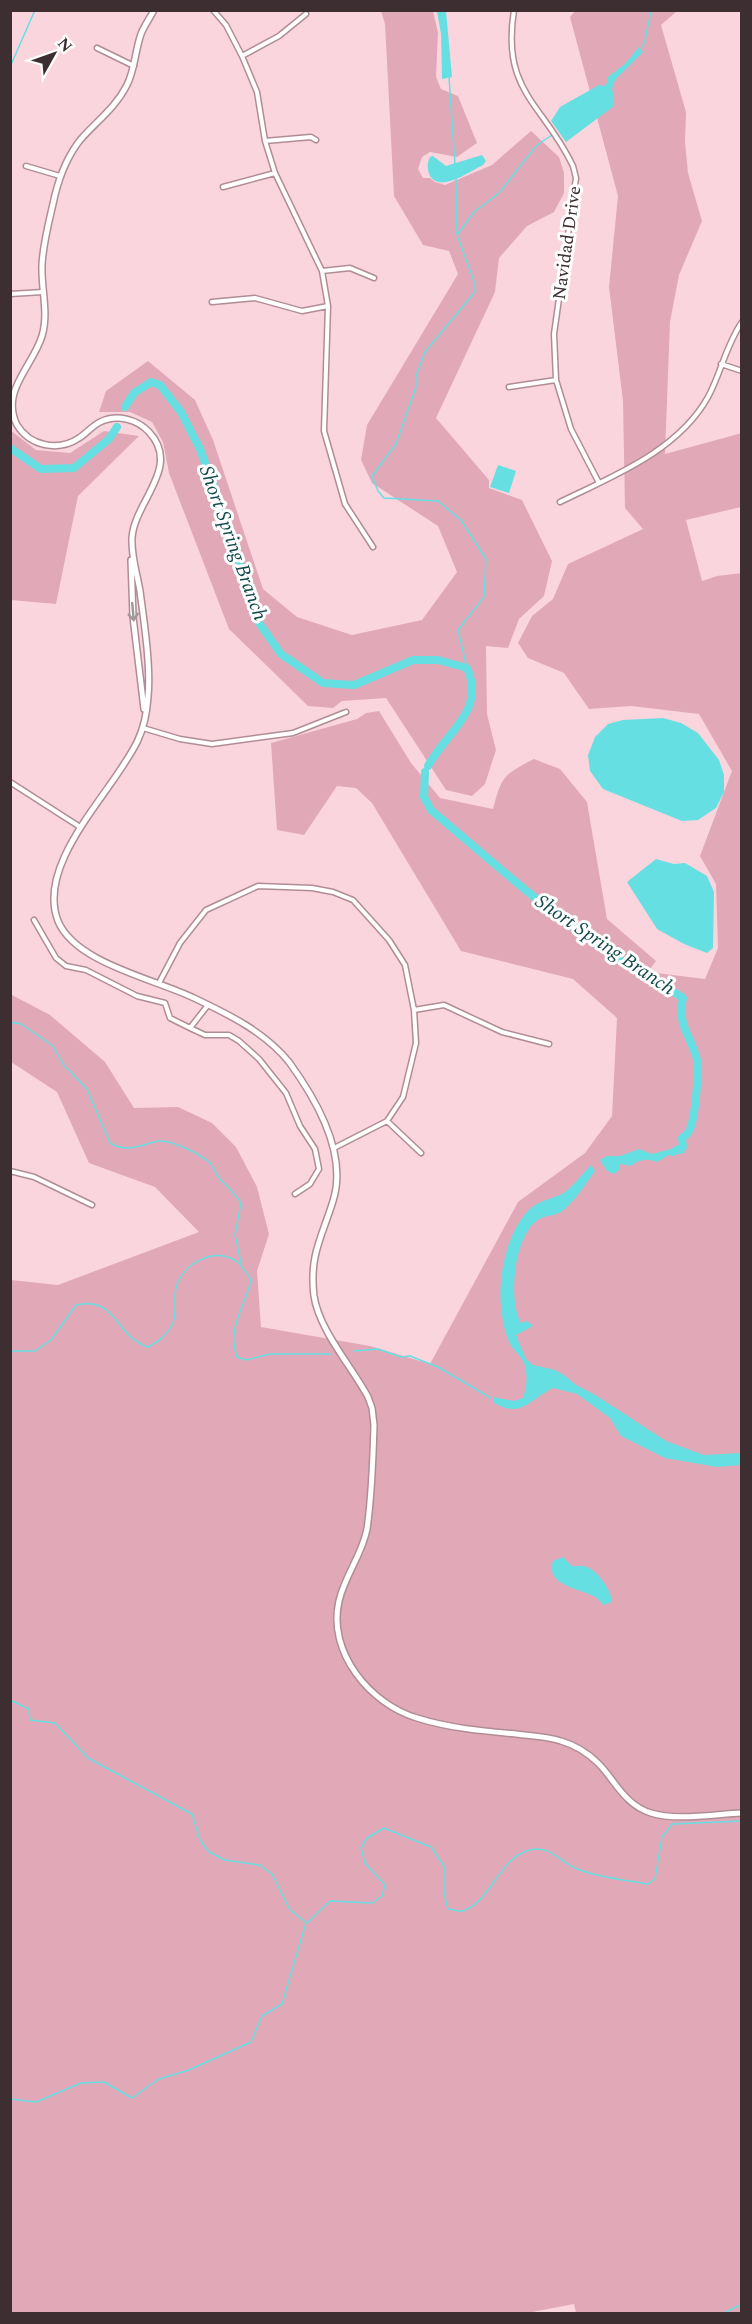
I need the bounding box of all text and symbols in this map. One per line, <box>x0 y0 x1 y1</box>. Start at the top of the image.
north arrow <box>24 24 84 84</box>
text: N <box>51 32 78 58</box>
street label: Navidad Drive <box>546 184 588 302</box>
water label: Short Spring Branch <box>191 461 275 625</box>
one-way arrow <box>128 602 139 622</box>
water label: Short Spring Branch <box>529 887 681 1003</box>

